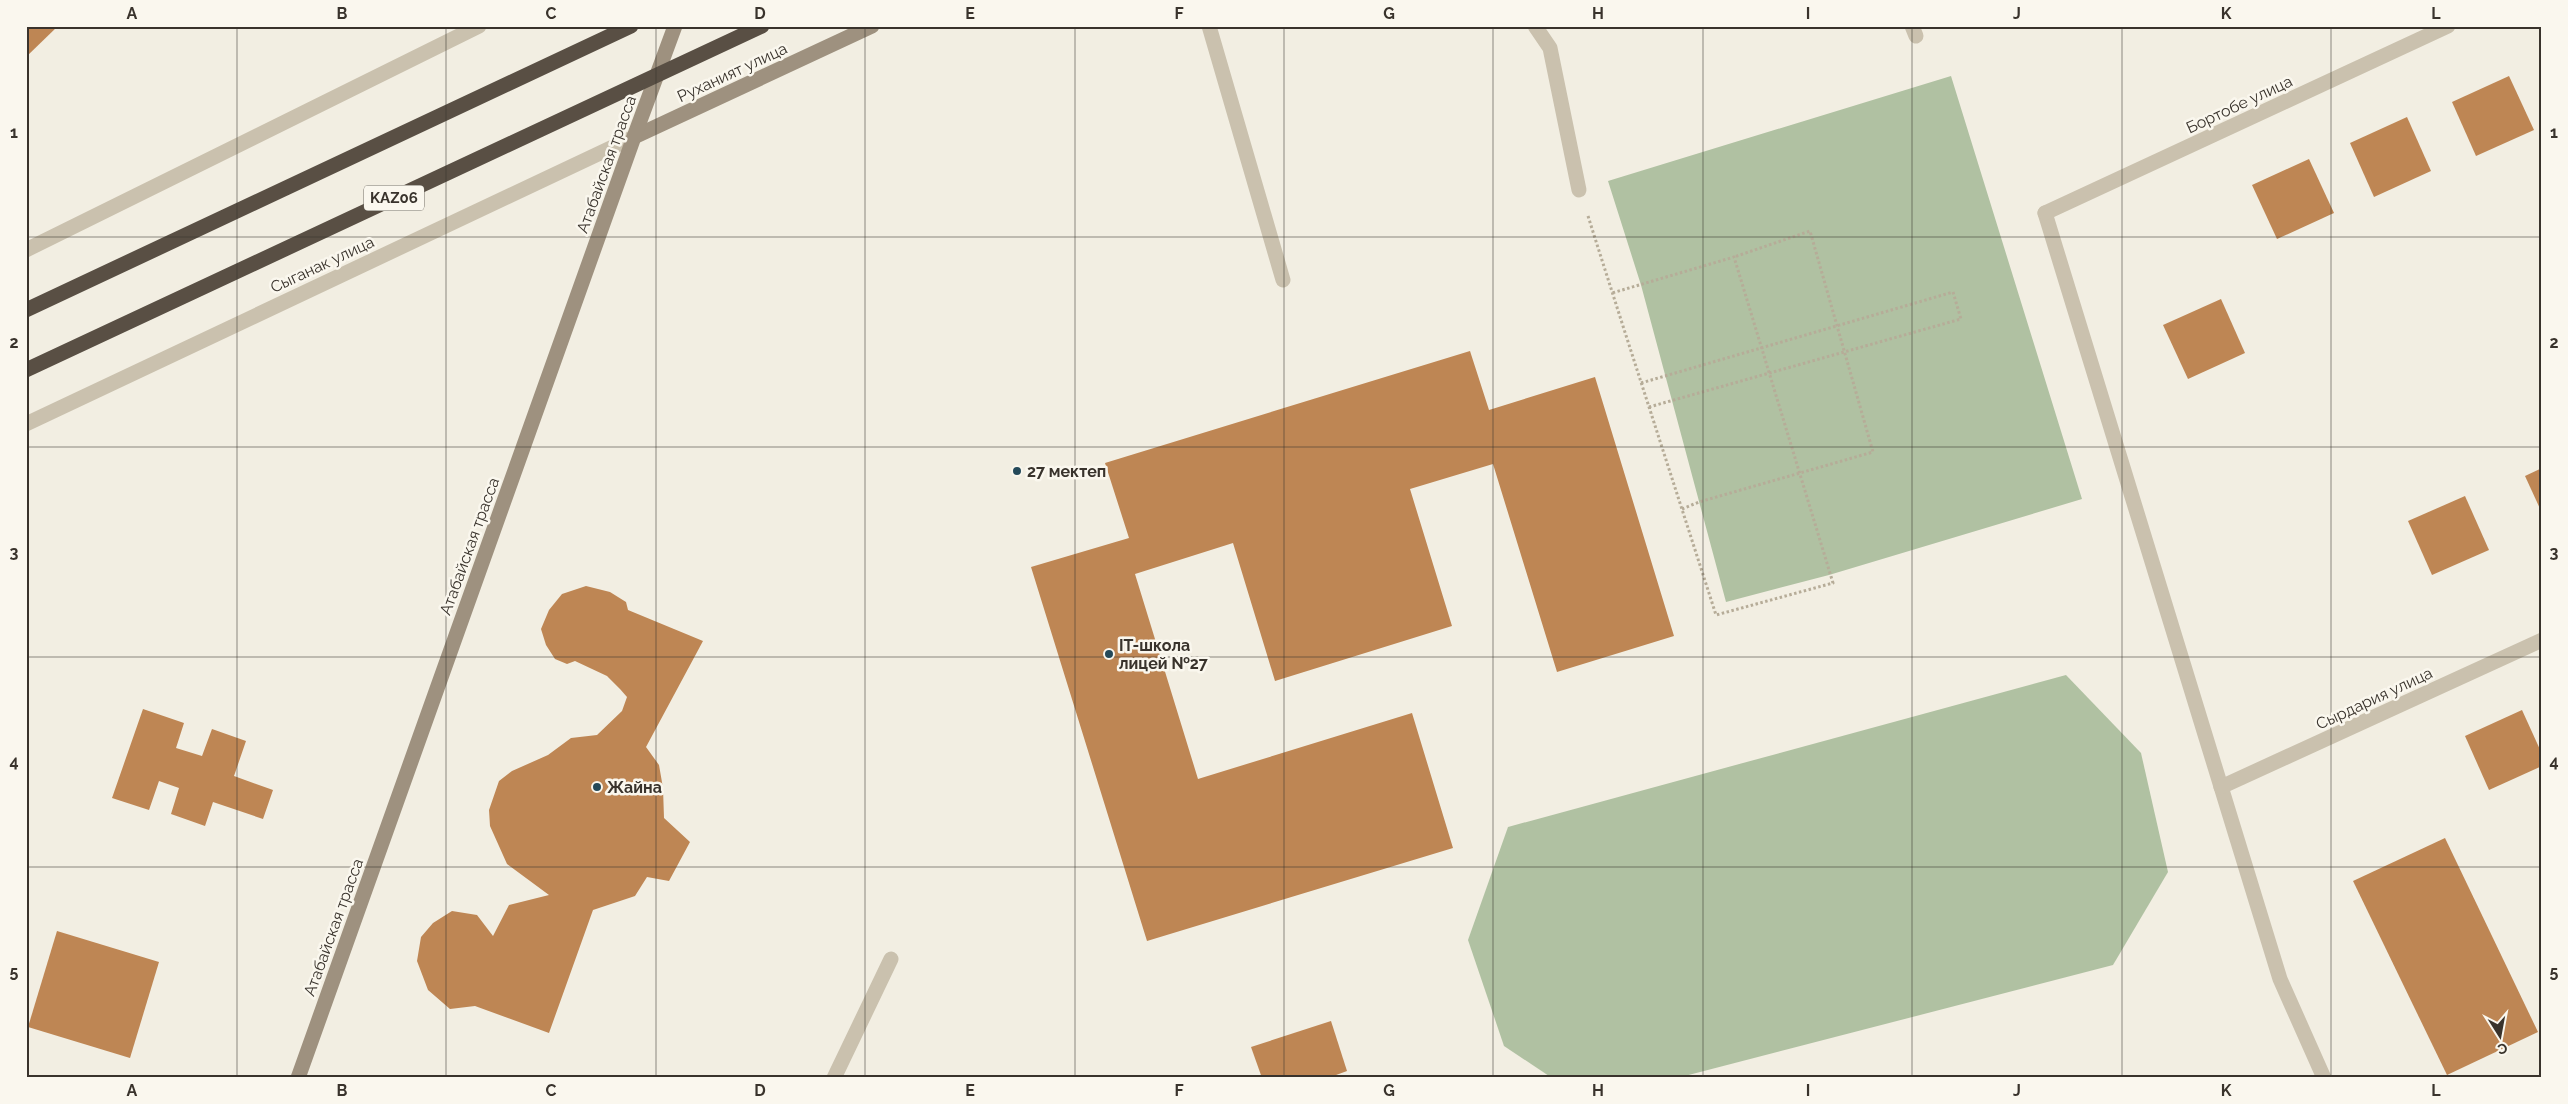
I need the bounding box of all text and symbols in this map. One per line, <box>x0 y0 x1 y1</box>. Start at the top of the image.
text: A <box>127 4 138 23</box>
text: B <box>337 4 348 23</box>
text: C <box>546 4 557 23</box>
text: D <box>754 4 766 23</box>
text: E <box>965 4 975 23</box>
text: F <box>1174 4 1184 23</box>
text: G <box>1383 4 1395 23</box>
text: H <box>1592 4 1604 23</box>
text: I <box>1806 4 1810 23</box>
text: J <box>2013 4 2021 23</box>
text: K <box>2221 4 2232 23</box>
text: L <box>2431 4 2441 23</box>
street label: Руханият улица <box>674 39 790 106</box>
street label: Бортобе улица <box>2183 72 2295 137</box>
street label: Атабайская трасса <box>573 93 640 236</box>
text: 1 <box>10 123 18 142</box>
text: 1 <box>2550 123 2558 142</box>
road number: KАZ06 <box>364 186 424 210</box>
street label: Сыганак улица <box>267 232 377 297</box>
text: 2 <box>9 333 19 352</box>
text: 2 <box>2549 333 2559 352</box>
place label: 27 мектеп <box>1027 462 1106 481</box>
marker: 27 мектеп <box>1011 465 1023 477</box>
street label: Атабайская трасса <box>436 475 503 618</box>
text: 3 <box>10 543 19 562</box>
text: 3 <box>2550 543 2559 562</box>
place label: IT-школа лицей №27 <box>1119 636 1208 673</box>
marker: IT-школа лицей №27 <box>1103 648 1115 660</box>
street label: Сырдария улица <box>2313 663 2435 734</box>
text: 4 <box>9 752 19 771</box>
text: 4 <box>2549 752 2559 771</box>
place label: Жайна <box>607 778 662 797</box>
marker: Жайна <box>591 781 603 793</box>
street label: Атабайская трасса <box>300 856 367 999</box>
text: 5 <box>10 962 19 981</box>
text: 5 <box>2550 962 2559 981</box>
north arrow <box>2476 1012 2526 1062</box>
text: С <box>2496 1040 2509 1058</box>
text: A <box>127 1081 138 1100</box>
text: B <box>337 1081 348 1100</box>
text: C <box>546 1081 557 1100</box>
text: D <box>754 1081 766 1100</box>
text: E <box>965 1081 975 1100</box>
text: F <box>1174 1081 1184 1100</box>
text: G <box>1383 1081 1395 1100</box>
text: H <box>1592 1081 1604 1100</box>
text: I <box>1806 1081 1810 1100</box>
text: J <box>2013 1081 2021 1100</box>
text: K <box>2221 1081 2232 1100</box>
text: L <box>2431 1081 2441 1100</box>

